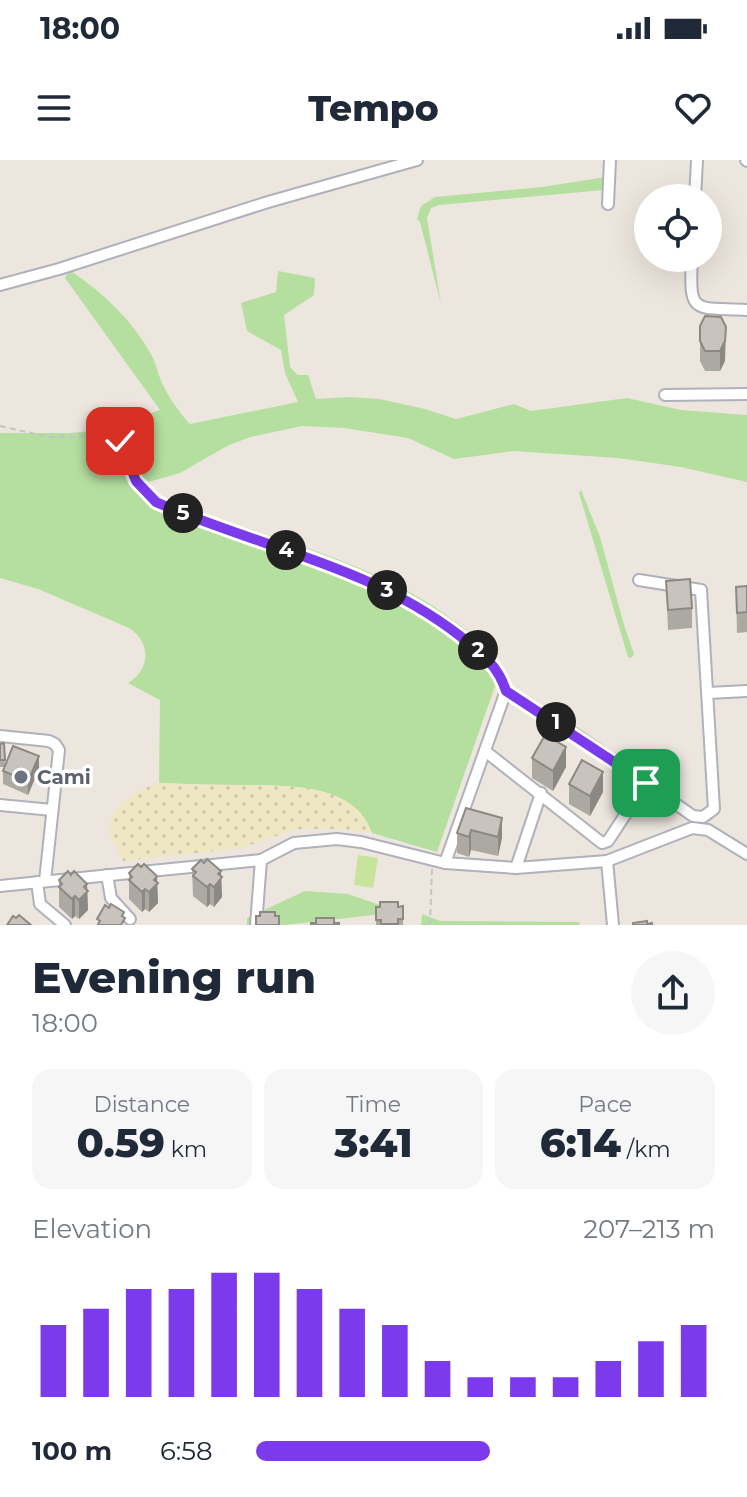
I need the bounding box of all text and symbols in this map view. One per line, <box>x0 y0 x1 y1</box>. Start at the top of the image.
text: 18:00 <box>40 10 120 47</box>
icon: menu <box>32 86 76 130</box>
text: Tempo <box>308 86 439 130</box>
icon: heart <box>671 86 715 130</box>
map controls <box>634 184 722 272</box>
button: locate <box>634 184 722 272</box>
pin <box>86 407 154 475</box>
icon: check <box>98 419 142 463</box>
pin: 5 <box>163 493 203 533</box>
text: 5 <box>176 499 190 526</box>
pin: 4 <box>266 530 306 570</box>
text: 4 <box>278 536 294 563</box>
pin: 3 <box>367 570 407 610</box>
text: 3 <box>380 576 394 603</box>
pin: 2 <box>458 630 498 670</box>
text: 2 <box>472 636 484 663</box>
pin: 1 <box>536 702 576 742</box>
text: 1 <box>552 708 560 735</box>
pin <box>612 749 680 817</box>
icon: arrive <box>624 761 668 805</box>
place label: Cami <box>37 765 91 789</box>
marker: Cami <box>12 768 30 786</box>
text: Evening run <box>32 950 316 1004</box>
button: share <box>631 951 715 1035</box>
text: 18:00 <box>32 1007 98 1039</box>
text: Distance <box>94 1091 190 1118</box>
text: Time <box>346 1091 401 1118</box>
text: Pace <box>578 1091 632 1118</box>
text: 0.59 <box>77 1118 165 1167</box>
text: 3:41 <box>334 1118 413 1167</box>
text: 6:14 <box>540 1118 621 1167</box>
text: km <box>165 1136 207 1163</box>
text: /km <box>621 1136 671 1163</box>
text: Elevation <box>32 1213 152 1245</box>
text: 207–213 m <box>583 1213 715 1245</box>
text: 100 m <box>32 1435 112 1467</box>
text: 6:58 <box>160 1435 213 1467</box>

